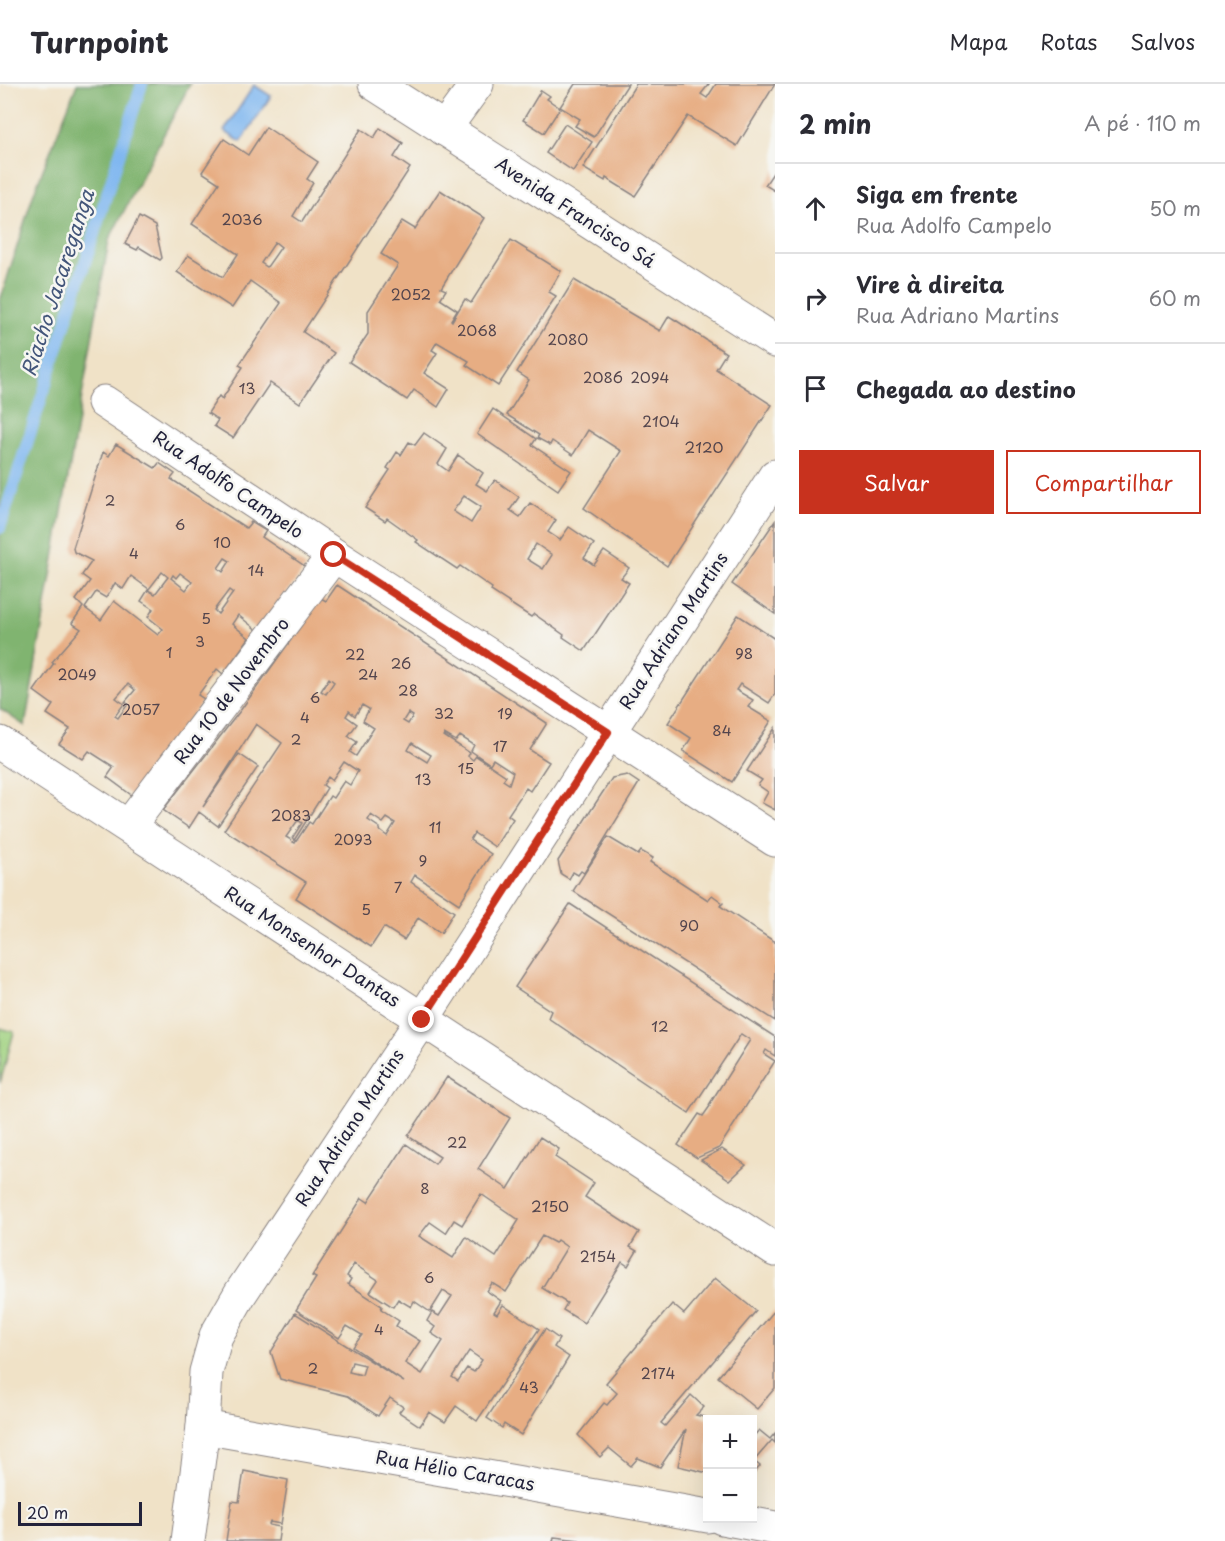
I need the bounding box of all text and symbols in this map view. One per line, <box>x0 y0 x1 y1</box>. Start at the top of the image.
text: Turnpoint <box>30 20 169 63</box>
text: Mapa <box>950 25 1007 57</box>
text: Rotas <box>1040 25 1097 57</box>
text: Salvos <box>1130 25 1195 57</box>
text: 2 min <box>799 104 872 143</box>
text: A pé · 110 m <box>1084 108 1201 138</box>
street label: Avenida Francisco Sá <box>490 150 662 274</box>
text: Siga em frente <box>856 177 1018 210</box>
water label: Riacho Jacareganga <box>13 185 102 380</box>
icon: ahead <box>799 192 832 225</box>
text: 50 m <box>1149 193 1201 223</box>
house number: 2036 <box>222 207 262 230</box>
text: Rua Adolfo Campelo <box>856 210 1052 240</box>
text: Vire à direita <box>856 267 1004 300</box>
house number: 2052 <box>391 282 431 305</box>
icon: right <box>799 282 832 315</box>
text: 60 m <box>1149 283 1201 313</box>
text: Rua Adriano Martins <box>856 300 1059 330</box>
house number: 2068 <box>457 318 497 341</box>
house number: 2080 <box>548 327 588 350</box>
house number: 2086 <box>583 365 623 388</box>
house number: 2094 <box>630 365 670 388</box>
icon: arrive <box>799 372 832 405</box>
text: Chegada ao destino <box>856 372 1076 405</box>
house number: 13 <box>239 376 255 399</box>
house number: 2104 <box>642 409 680 432</box>
street label: Rua Adolfo Campelo <box>148 423 309 544</box>
house number: 2120 <box>685 435 723 458</box>
button: Salvar <box>799 450 994 514</box>
button: Compartilhar <box>1006 450 1201 514</box>
house number: 2 <box>105 488 115 511</box>
house number: 6 <box>175 512 185 535</box>
house number: 10 <box>213 530 231 553</box>
house number: 4 <box>129 541 139 564</box>
route start <box>320 541 346 567</box>
street label: Rua Adriano Martins <box>612 546 734 714</box>
house number: 14 <box>248 558 264 581</box>
house number: 5 <box>201 606 211 629</box>
street label: Rua 10 de Novembro <box>167 611 295 769</box>
house number: 3 <box>195 629 205 652</box>
house number: 1 <box>166 640 172 663</box>
house number: 98 <box>735 641 753 664</box>
house number: 22 <box>345 642 365 665</box>
house number: 26 <box>391 651 411 674</box>
house number: 2049 <box>57 662 97 685</box>
house number: 24 <box>358 662 378 685</box>
house number: 28 <box>398 678 418 701</box>
house number: 6 <box>310 685 320 708</box>
house number: 2057 <box>122 697 161 720</box>
house number: 32 <box>434 701 454 724</box>
house number: 19 <box>497 701 513 724</box>
house number: 4 <box>300 705 310 728</box>
house number: 84 <box>712 718 732 741</box>
house number: 2 <box>291 727 301 750</box>
house number: 17 <box>493 734 507 757</box>
house number: 15 <box>458 756 474 779</box>
house number: 13 <box>415 767 431 790</box>
house number: 2083 <box>271 803 311 826</box>
house number: 11 <box>429 815 441 838</box>
house number: 2093 <box>334 827 372 850</box>
house number: 9 <box>419 848 427 871</box>
house number: 7 <box>394 875 403 898</box>
street label: Rua Monsenhor Dantas <box>220 879 406 1013</box>
house number: 5 <box>361 897 371 920</box>
house number: 90 <box>679 913 699 936</box>
route end <box>408 1006 434 1032</box>
house number: 12 <box>651 1014 669 1037</box>
street label: Rua Adriano Martins <box>288 1043 410 1211</box>
house number: 22 <box>447 1130 467 1153</box>
house number: 8 <box>420 1176 430 1199</box>
house number: 2150 <box>531 1194 569 1217</box>
house number: 2154 <box>580 1244 616 1267</box>
house number: 6 <box>424 1265 434 1288</box>
house number: 4 <box>374 1317 384 1340</box>
house number: 2 <box>308 1356 318 1379</box>
house number: 2174 <box>641 1361 675 1384</box>
house number: 43 <box>519 1375 539 1398</box>
map controls <box>703 1415 757 1523</box>
button: + <box>703 1415 757 1469</box>
street label: Rua Hélio Caracas <box>374 1442 537 1497</box>
button: − <box>703 1469 757 1523</box>
scale bar <box>18 1499 142 1526</box>
text: 20 m <box>27 1500 68 1524</box>

